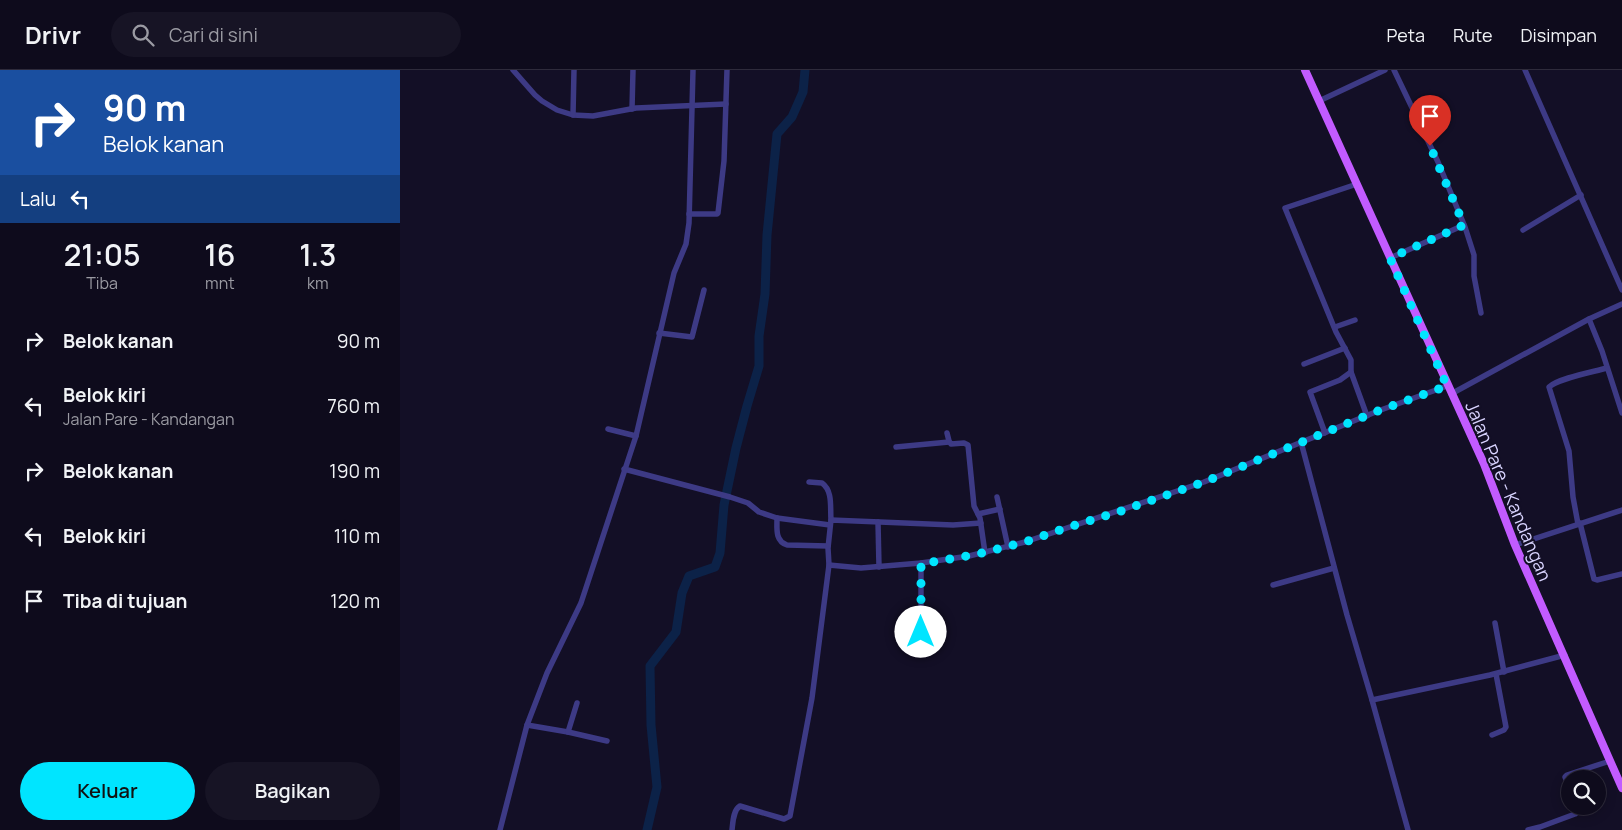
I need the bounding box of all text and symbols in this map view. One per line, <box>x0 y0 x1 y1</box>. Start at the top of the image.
search box <box>111 12 461 57</box>
text: Drivr <box>25 18 81 51</box>
icon: search <box>129 21 157 49</box>
text: Cari di sini <box>169 22 258 48</box>
text: Peta <box>1386 23 1425 47</box>
text: Rute <box>1453 23 1492 47</box>
text: Disimpan <box>1520 23 1597 47</box>
text: 90 m <box>103 84 186 132</box>
icon: right <box>20 90 85 155</box>
pin <box>1409 95 1451 146</box>
icon: arrive <box>1416 102 1444 130</box>
text: Belok kanan <box>103 129 224 159</box>
icon: left <box>66 185 94 213</box>
text: Lalu <box>20 186 56 212</box>
text: 21:05 <box>64 234 141 275</box>
text: 16 <box>204 234 235 275</box>
text: 1.3 <box>299 234 336 275</box>
text: Tiba <box>86 272 118 294</box>
text: mnt <box>205 272 235 294</box>
text: km <box>307 272 328 294</box>
icon: right <box>20 327 48 355</box>
text: Belok kanan <box>63 328 173 354</box>
text: 90 m <box>337 328 380 354</box>
text: Belok kiri <box>63 382 146 408</box>
icon: left <box>20 392 48 420</box>
text: 760 m <box>327 393 380 419</box>
street label: Jalan Pare - Kandangan <box>1460 398 1558 584</box>
text: Jalan Pare - Kandangan <box>63 408 234 430</box>
icon: right <box>20 457 48 485</box>
text: Belok kanan <box>63 458 173 484</box>
text: 190 m <box>329 458 380 484</box>
icon: left <box>20 522 48 550</box>
text: Belok kiri <box>63 523 146 549</box>
text: 110 m <box>334 523 380 549</box>
icon: arrive <box>20 587 48 615</box>
text: Tiba di tujuan <box>63 588 187 614</box>
text: 120 m <box>330 588 380 614</box>
position arrow <box>894 605 946 657</box>
button: Keluar <box>20 762 195 820</box>
button: Bagikan <box>205 762 380 820</box>
map controls <box>1561 770 1606 815</box>
button: search <box>1561 770 1606 815</box>

